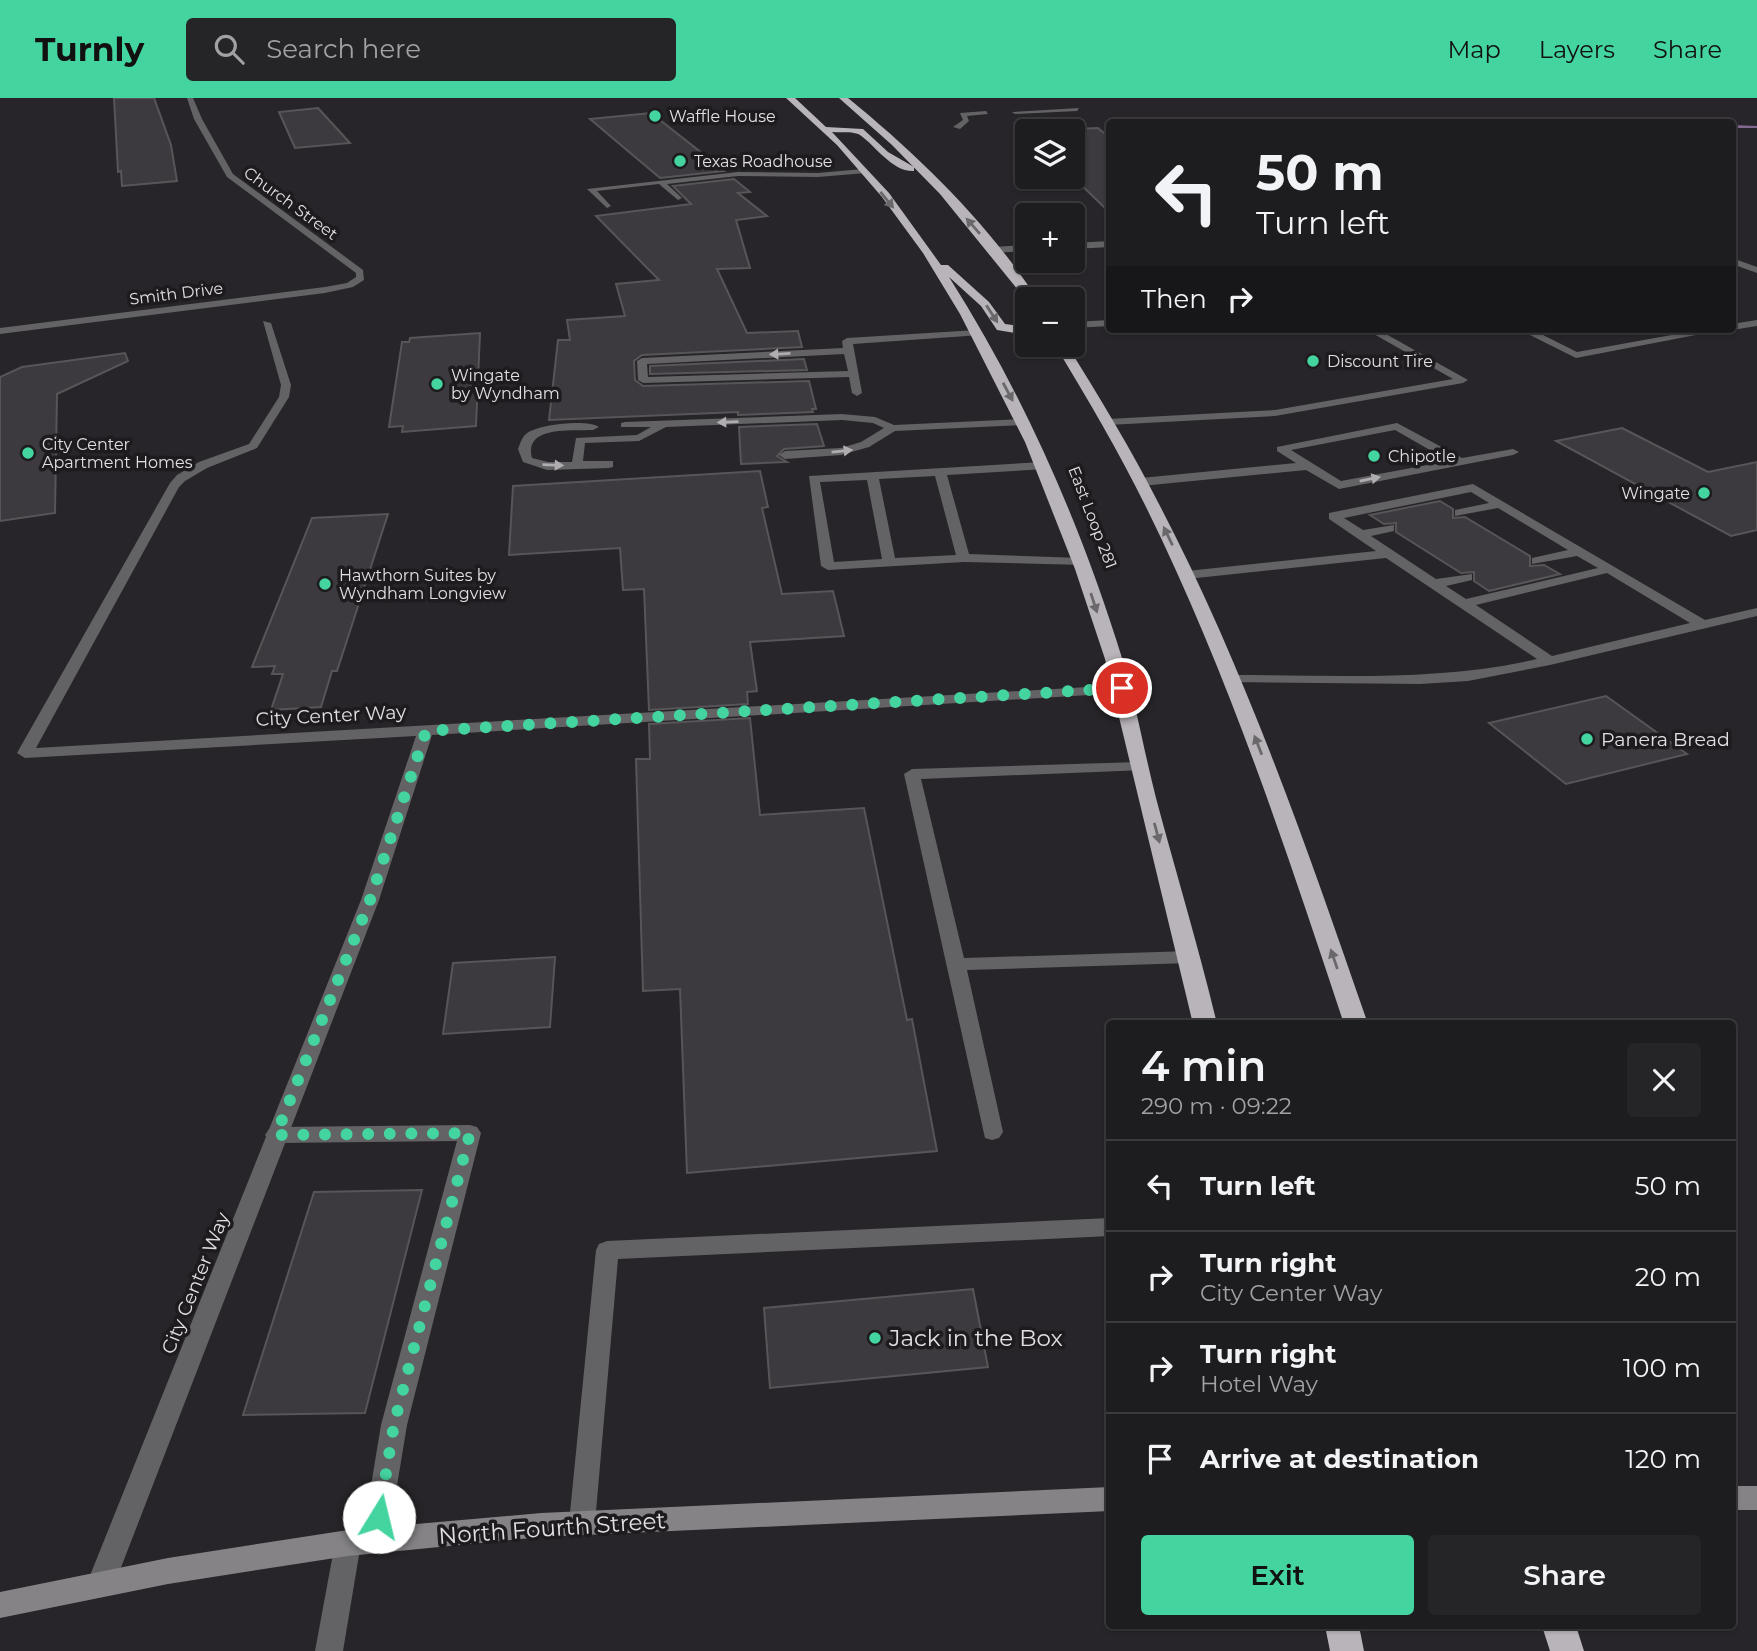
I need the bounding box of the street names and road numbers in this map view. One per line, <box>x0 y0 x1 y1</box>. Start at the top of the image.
street label: Church Street <box>240 163 342 244</box>
street label: Smith Drive <box>128 278 224 309</box>
street label: East Loop 281 <box>1064 463 1121 571</box>
street label: City Center Way <box>255 700 408 731</box>
street label: City Center Way <box>157 1208 235 1357</box>
street label: North Fourth Street <box>437 1506 667 1550</box>

